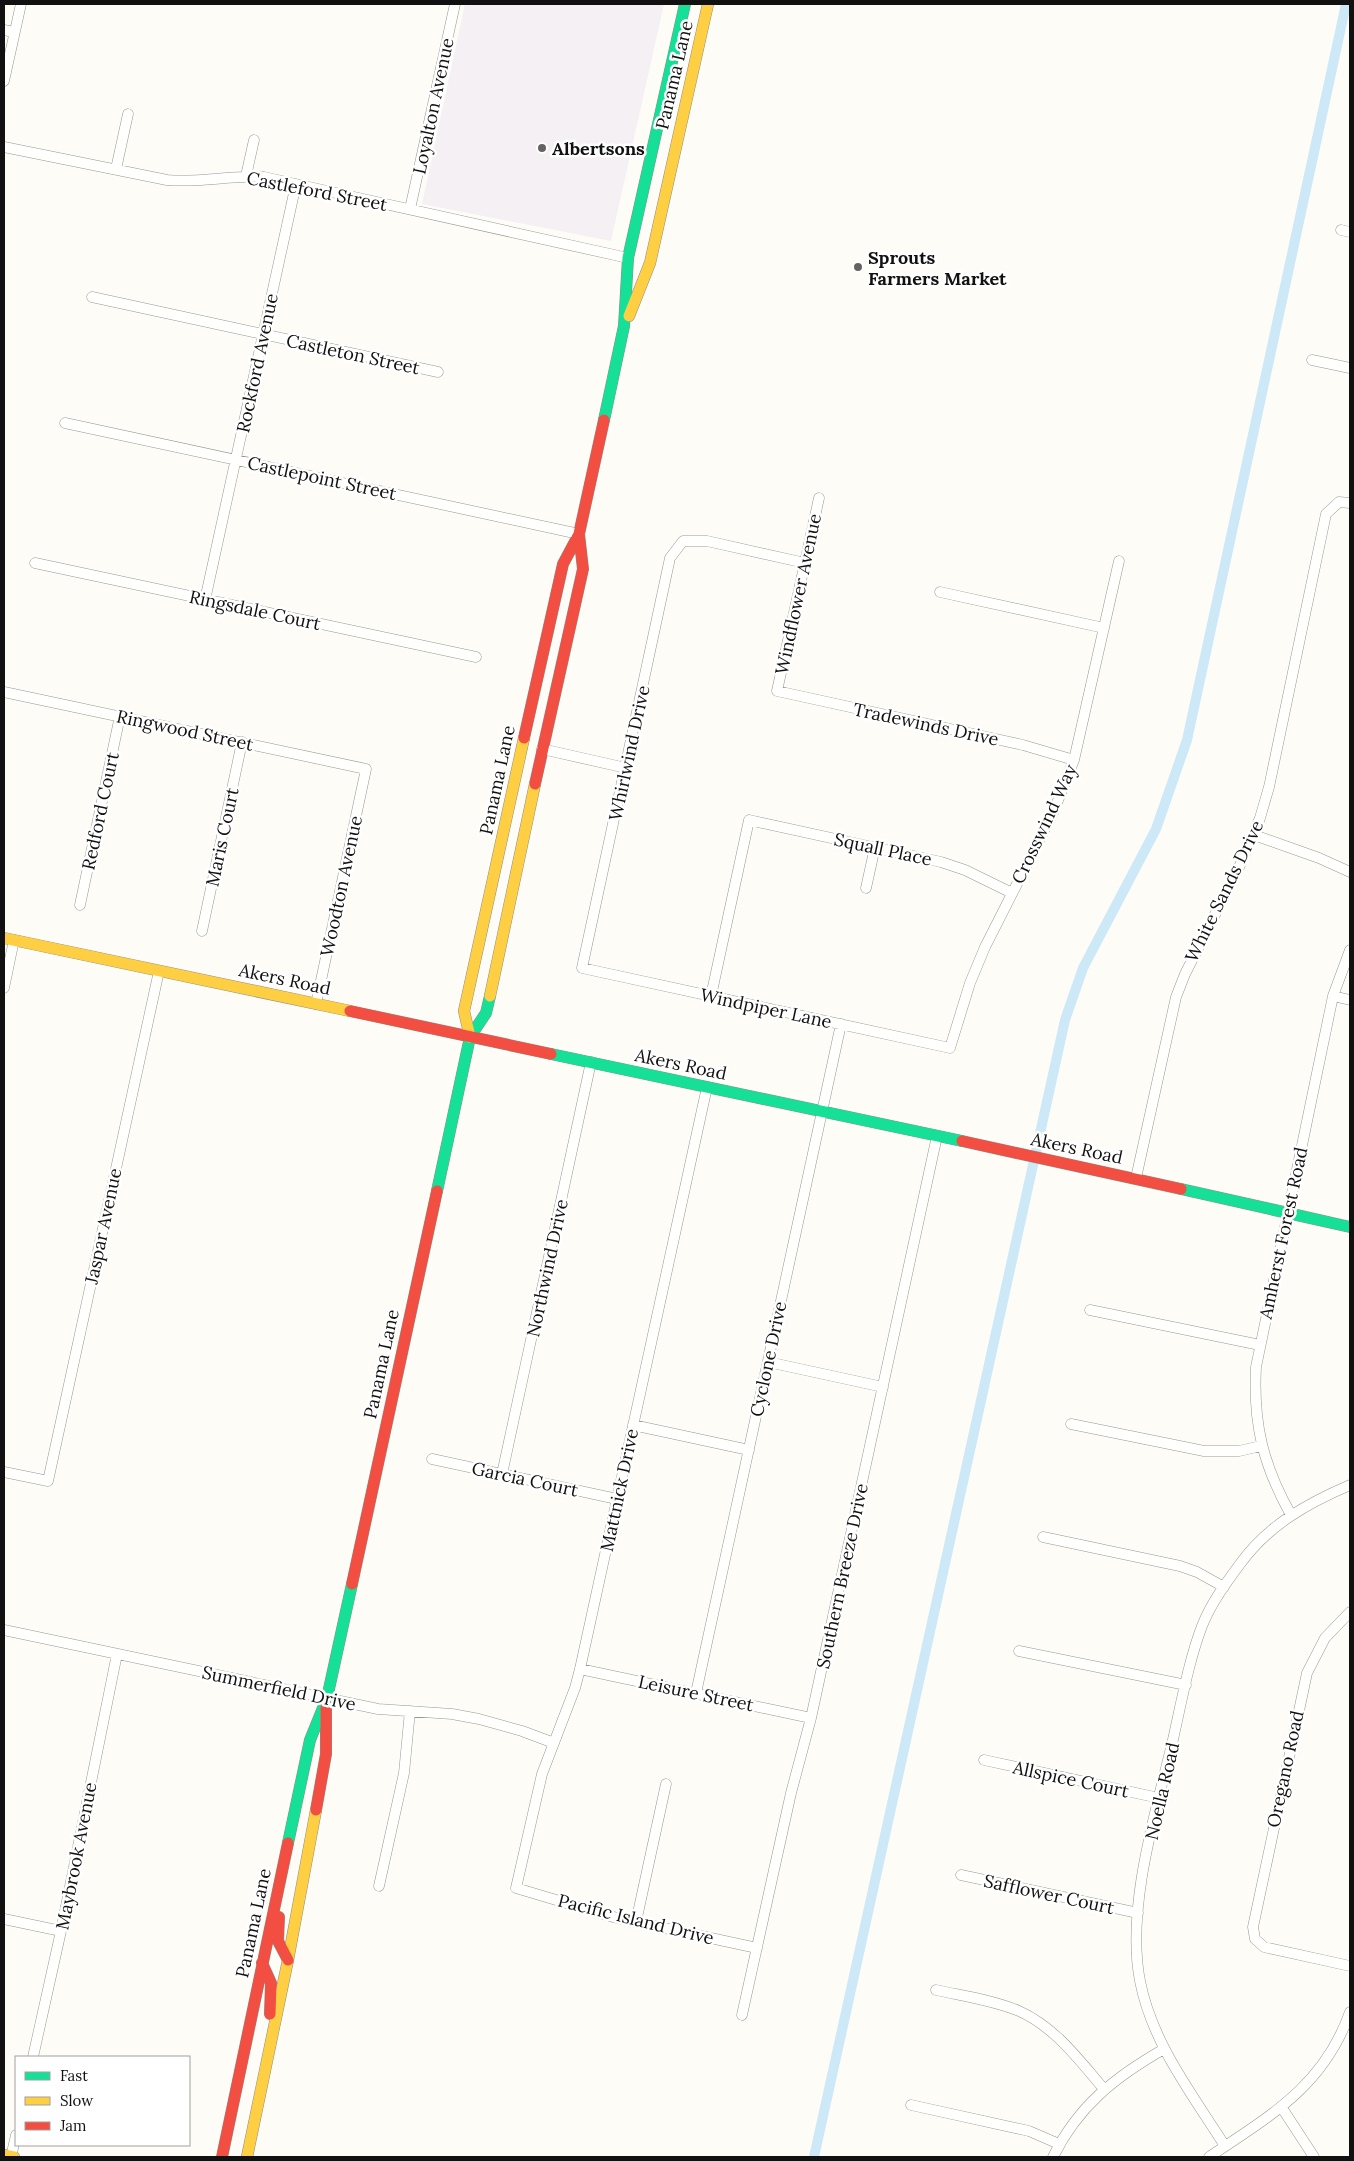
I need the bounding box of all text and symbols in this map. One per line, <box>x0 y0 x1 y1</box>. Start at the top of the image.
street label: Panama Lane <box>650 18 698 132</box>
street label: Loyalton Avenue <box>407 36 459 176</box>
place label: Albertsons <box>552 137 645 160</box>
marker: Albertsons <box>536 142 548 154</box>
street label: Castleford Street <box>245 166 389 216</box>
place label: Sprouts Farmers Market <box>868 246 1007 290</box>
marker: Sprouts Farmers Market <box>852 261 864 273</box>
street label: Rockford Avenue <box>231 291 283 435</box>
street label: Castleton Street <box>284 329 422 379</box>
street label: Castlepoint Street <box>245 451 399 505</box>
street label: Windflower Avenue <box>770 511 826 676</box>
street label: Ringsdale Court <box>187 585 323 635</box>
street label: Whirlwind Drive <box>603 683 655 823</box>
street label: Tradewinds Drive <box>851 697 1001 751</box>
street label: Ringwood Street <box>115 704 256 756</box>
street label: Panama Lane <box>474 723 520 837</box>
street label: Redford Court <box>76 750 124 872</box>
street label: Crosswind Way <box>1006 760 1082 887</box>
street label: Maris Court <box>200 785 244 889</box>
street label: Woodton Avenue <box>315 813 367 958</box>
street label: White Sands Drive <box>1180 816 1268 966</box>
street label: Squall Place <box>832 827 934 871</box>
street label: Akers Road <box>236 958 333 1000</box>
street label: Windpiper Lane <box>698 983 834 1033</box>
street label: Akers Road <box>632 1043 729 1085</box>
street label: Akers Road <box>1028 1127 1125 1169</box>
street label: Amherst Forest Road <box>1253 1145 1312 1322</box>
street label: Jaspar Avenue <box>79 1166 127 1287</box>
street label: Northwind Drive <box>521 1197 573 1339</box>
street label: Cyclone Drive <box>745 1299 791 1419</box>
street label: Panama Lane <box>358 1307 404 1421</box>
street label: Mattnick Drive <box>595 1426 643 1553</box>
street label: Garcia Court <box>470 1457 580 1501</box>
street label: Southern Breeze Drive <box>811 1481 873 1671</box>
street label: Summerfield Drive <box>200 1660 358 1716</box>
street label: Leisure Street <box>636 1670 756 1716</box>
street label: Oregano Road <box>1261 1708 1309 1830</box>
street label: Noella Road <box>1140 1740 1184 1842</box>
street label: Allspice Court <box>1010 1755 1131 1803</box>
street label: Maybrook Avenue <box>50 1780 102 1932</box>
street label: Panama Lane <box>230 1866 276 1980</box>
street label: Safflower Court <box>982 1869 1116 1919</box>
street label: Pacific Island Drive <box>556 1888 717 1950</box>
legend <box>15 2056 190 2146</box>
text: Fast <box>60 2066 88 2085</box>
text: Slow <box>60 2091 93 2110</box>
text: Jam <box>59 2116 87 2135</box>

